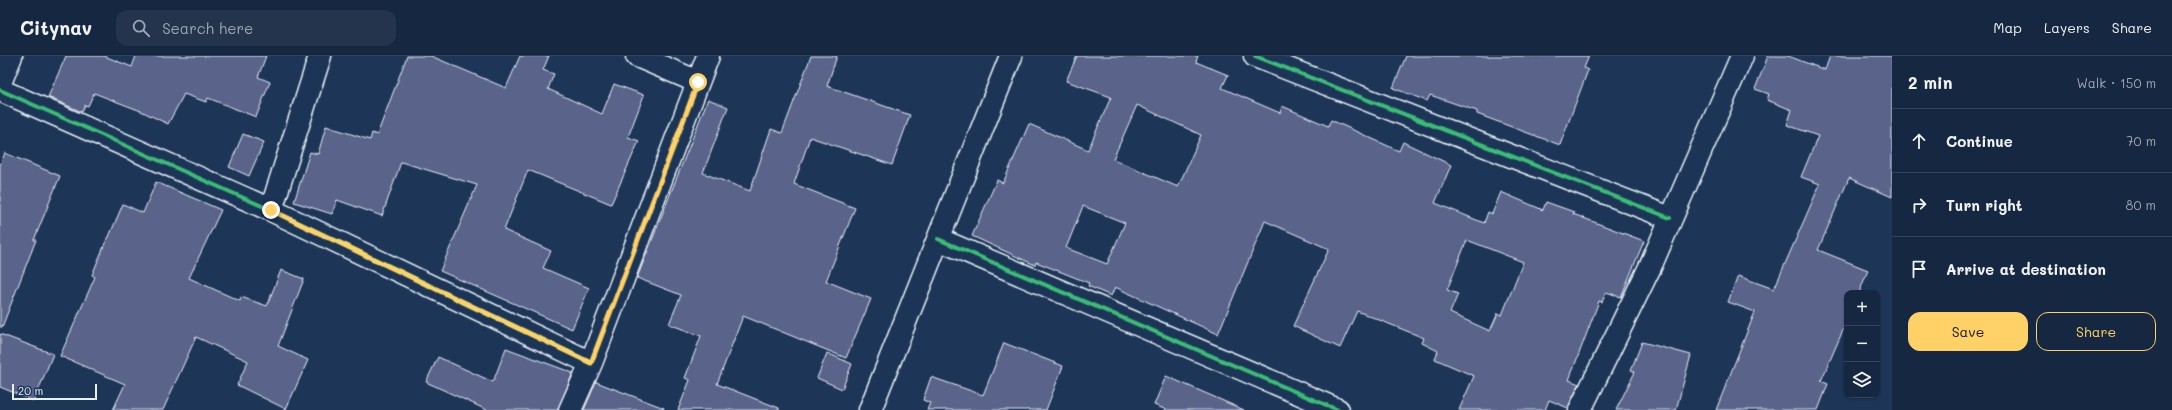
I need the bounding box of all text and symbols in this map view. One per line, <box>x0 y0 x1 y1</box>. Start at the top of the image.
search box <box>116 10 396 46</box>
text: Citynav <box>20 15 92 40</box>
icon: search <box>130 17 152 39</box>
text: Search here <box>162 18 253 38</box>
text: Map <box>1993 18 2022 37</box>
text: Layers <box>2044 18 2090 37</box>
text: Share <box>2112 18 2152 37</box>
text: 2 min <box>1908 71 1953 93</box>
route start <box>689 73 707 91</box>
text: Walk · 150 m <box>2076 74 2156 91</box>
icon: ahead <box>1908 130 1930 152</box>
text: Continue <box>1946 131 2013 151</box>
text: 70 m <box>2126 132 2156 149</box>
icon: right <box>1908 194 1930 216</box>
text: Turn right <box>1946 195 2023 215</box>
text: 80 m <box>2126 196 2156 213</box>
route end <box>262 201 280 219</box>
icon: arrive <box>1908 258 1930 280</box>
text: Arrive at destination <box>1946 259 2106 279</box>
map controls <box>1844 290 1880 398</box>
button: + <box>1844 290 1880 326</box>
button: Save <box>1908 312 2028 351</box>
button: Share <box>2036 312 2156 351</box>
button: − <box>1844 326 1880 362</box>
button: layers <box>1844 362 1880 398</box>
scale bar <box>12 382 97 401</box>
text: 20 m <box>18 383 43 398</box>

